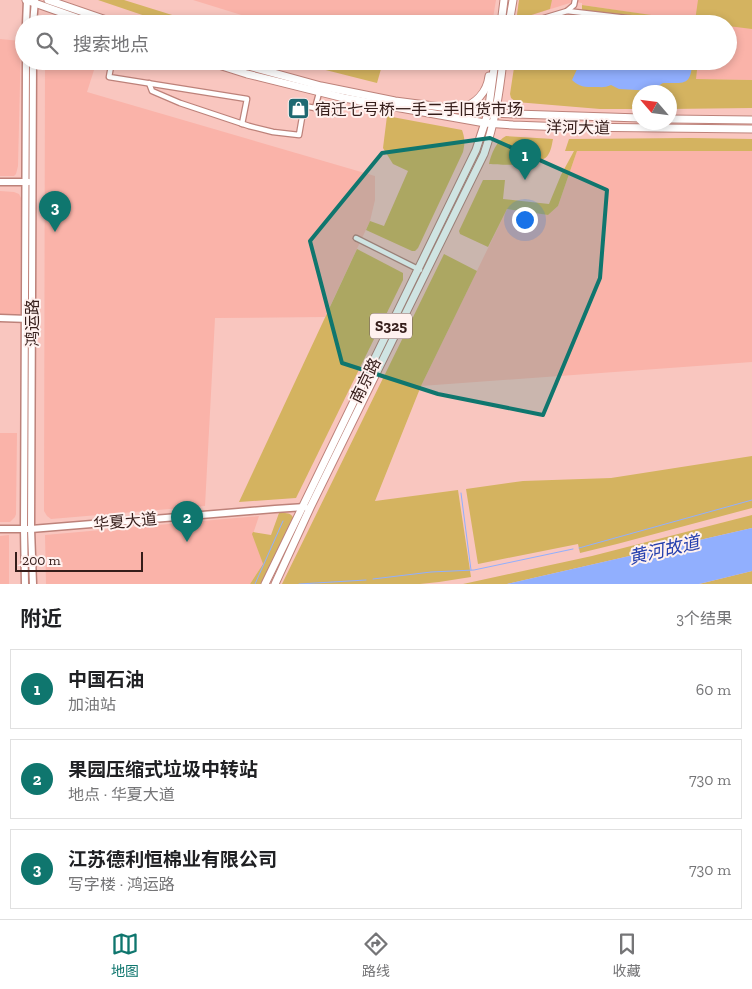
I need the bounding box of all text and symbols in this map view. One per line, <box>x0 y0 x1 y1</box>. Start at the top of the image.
search box <box>15 15 737 70</box>
icon: search <box>33 29 61 57</box>
text: 搜索地点 <box>73 33 149 56</box>
north arrow <box>632 85 677 130</box>
shop icon: 宿迁七号桥一手二手旧货市场 <box>287 97 311 121</box>
place label: 宿迁七号桥一手二手旧货市场 <box>315 100 523 119</box>
street label: 洋河大道 <box>546 117 610 138</box>
pin: 1 <box>509 139 541 180</box>
pin: 3 <box>39 191 71 232</box>
your location <box>512 207 538 233</box>
street label: 鸿运路 <box>23 299 42 347</box>
road number: S325 <box>370 314 412 338</box>
street label: 南京路 <box>346 354 385 406</box>
pin: 2 <box>171 501 203 542</box>
street label: 华夏大道 <box>92 509 158 534</box>
water label: 黄河故道 <box>626 531 704 569</box>
scale bar <box>15 549 142 572</box>
text: 200 m <box>22 552 61 569</box>
text: 附近 <box>20 606 62 631</box>
text: 3个结果 <box>676 609 732 628</box>
text: 中国石油 <box>68 668 144 691</box>
text: 1 <box>34 680 40 699</box>
text: 60 m <box>696 680 731 699</box>
text: 加油站 <box>68 695 116 714</box>
text: 果园压缩式垃圾中转站 <box>68 758 258 781</box>
text: 2 <box>33 770 41 789</box>
text: 730 m <box>689 770 731 789</box>
text: 地点 · 华夏大道 <box>68 785 175 804</box>
text: 江苏德利恒棉业有限公司 <box>68 848 277 871</box>
text: 3 <box>33 860 41 879</box>
text: 730 m <box>689 860 731 879</box>
text: 写字楼 · 鸿运路 <box>68 875 175 894</box>
tab: 地图 <box>111 930 139 980</box>
tab: 路线 <box>362 930 390 980</box>
tab: 收藏 <box>613 930 641 980</box>

